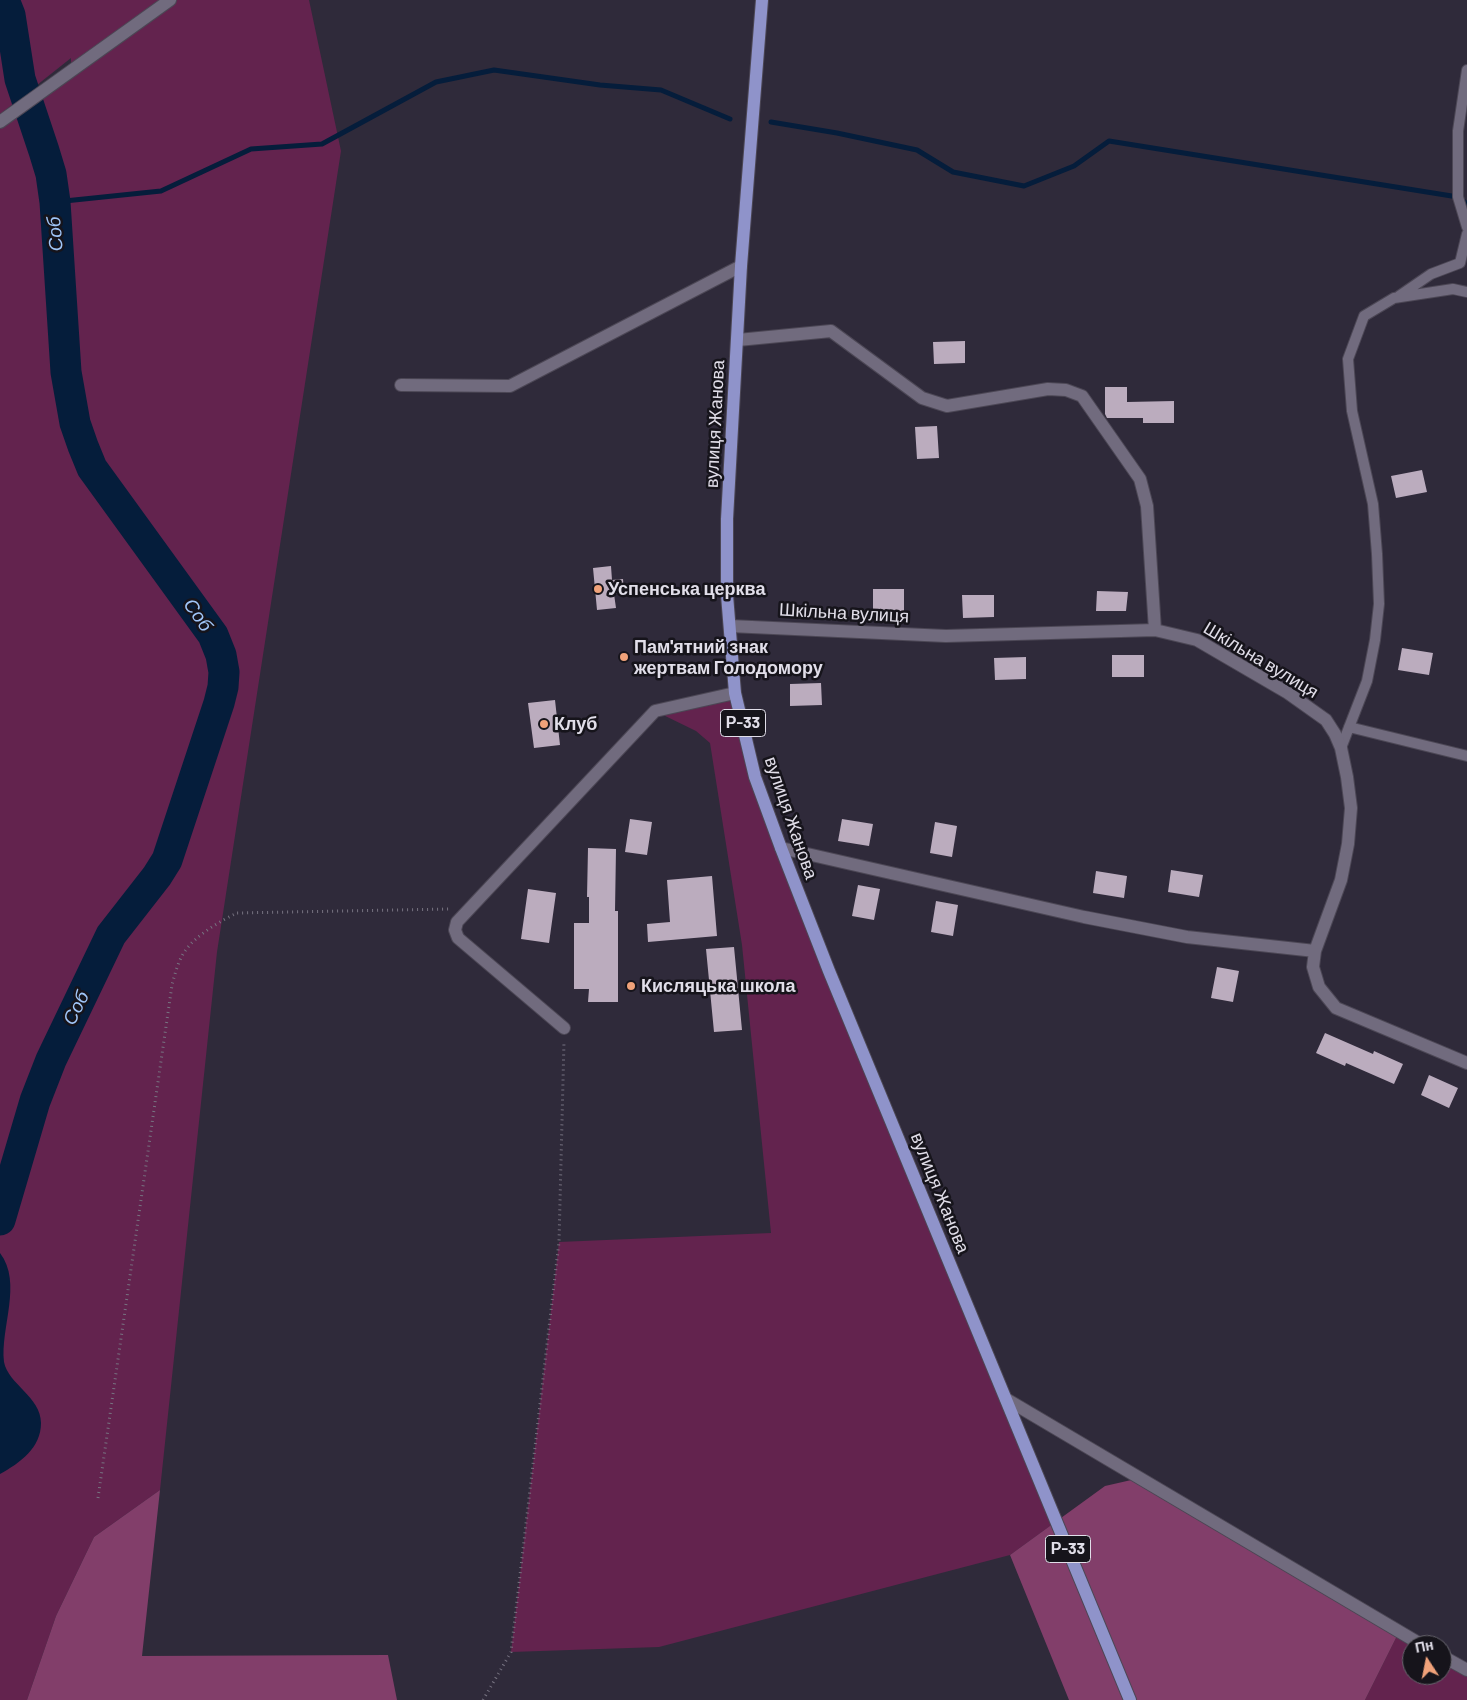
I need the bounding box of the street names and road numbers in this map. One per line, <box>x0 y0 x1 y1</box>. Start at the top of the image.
street label: вулиця Жанова <box>701 359 729 489</box>
street label: Шкільна вулиця <box>778 599 910 627</box>
street label: Шкільна вулиця <box>1200 617 1322 703</box>
road number: Р-33 <box>720 710 766 736</box>
street label: вулиця Жанова <box>760 754 822 882</box>
street label: вулиця Жанова <box>906 1130 974 1256</box>
road number: Р-33 <box>1046 1536 1090 1562</box>

